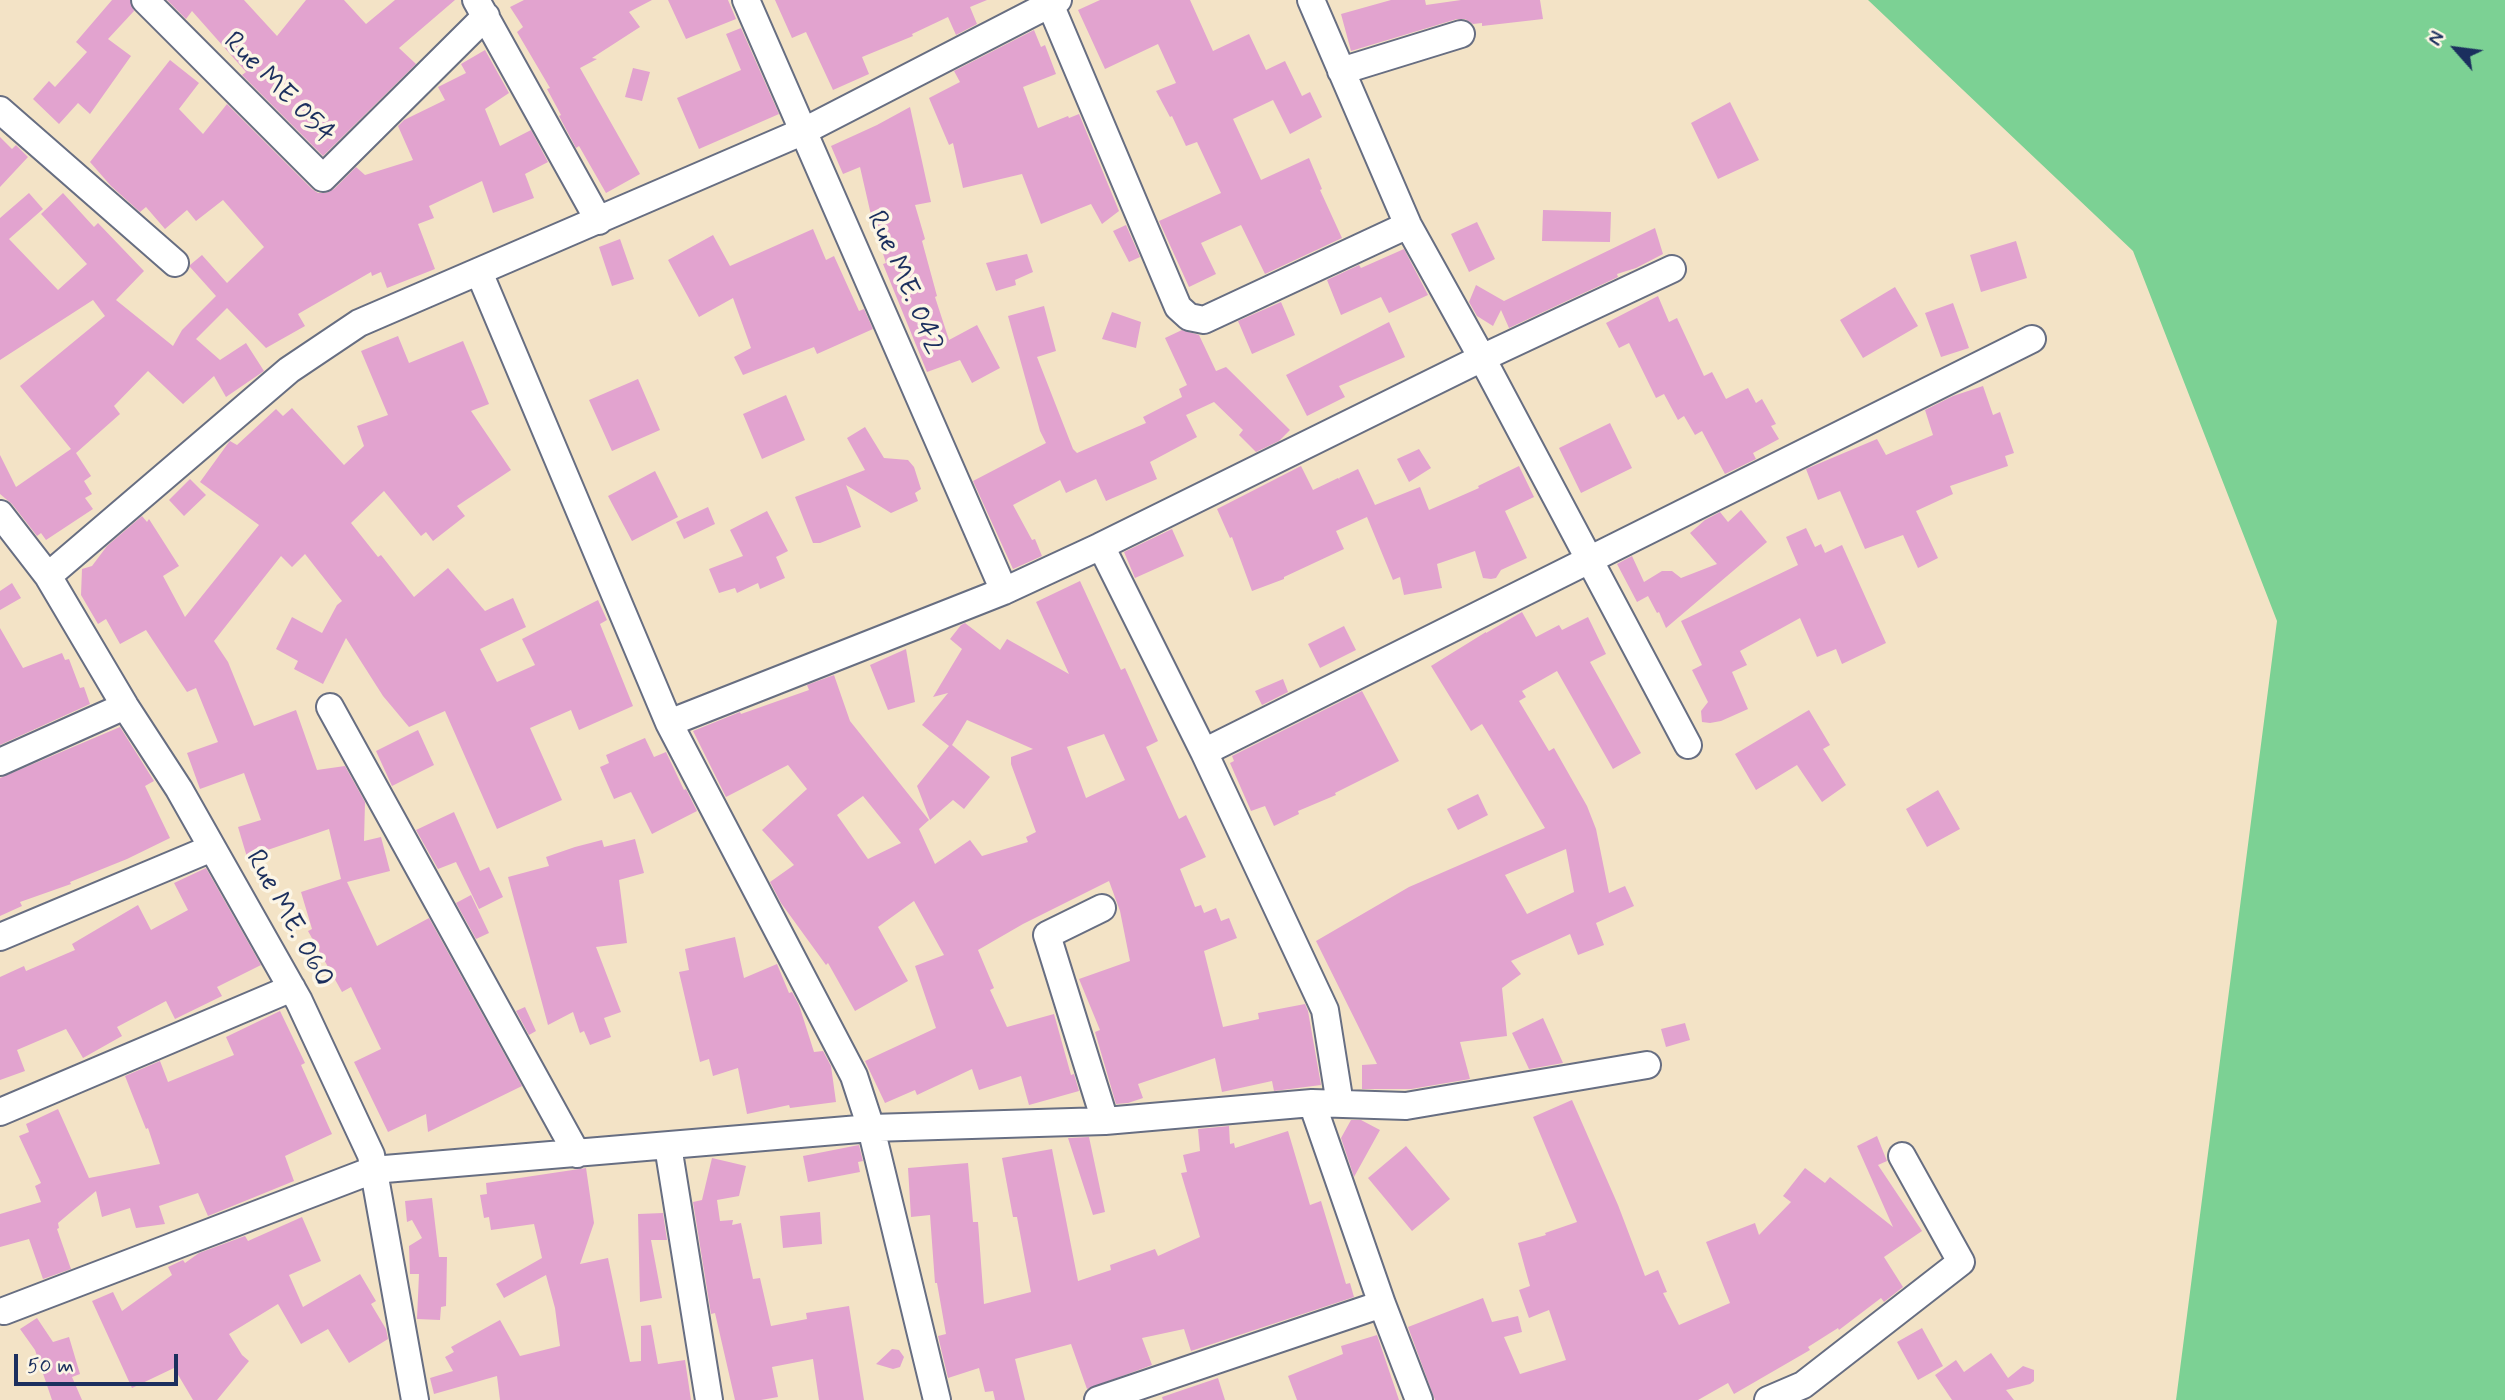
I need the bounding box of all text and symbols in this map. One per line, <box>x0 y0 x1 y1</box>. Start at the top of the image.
north arrow <box>2421 14 2491 84</box>
street label: Rue ME 054 <box>215 26 341 152</box>
text: N <box>2423 27 2451 50</box>
street label: Rue ME. 042 <box>858 206 950 360</box>
street label: Rue ME. 060 <box>237 845 339 993</box>
scale bar <box>18 1340 182 1384</box>
text: 50 m <box>27 1352 74 1380</box>

